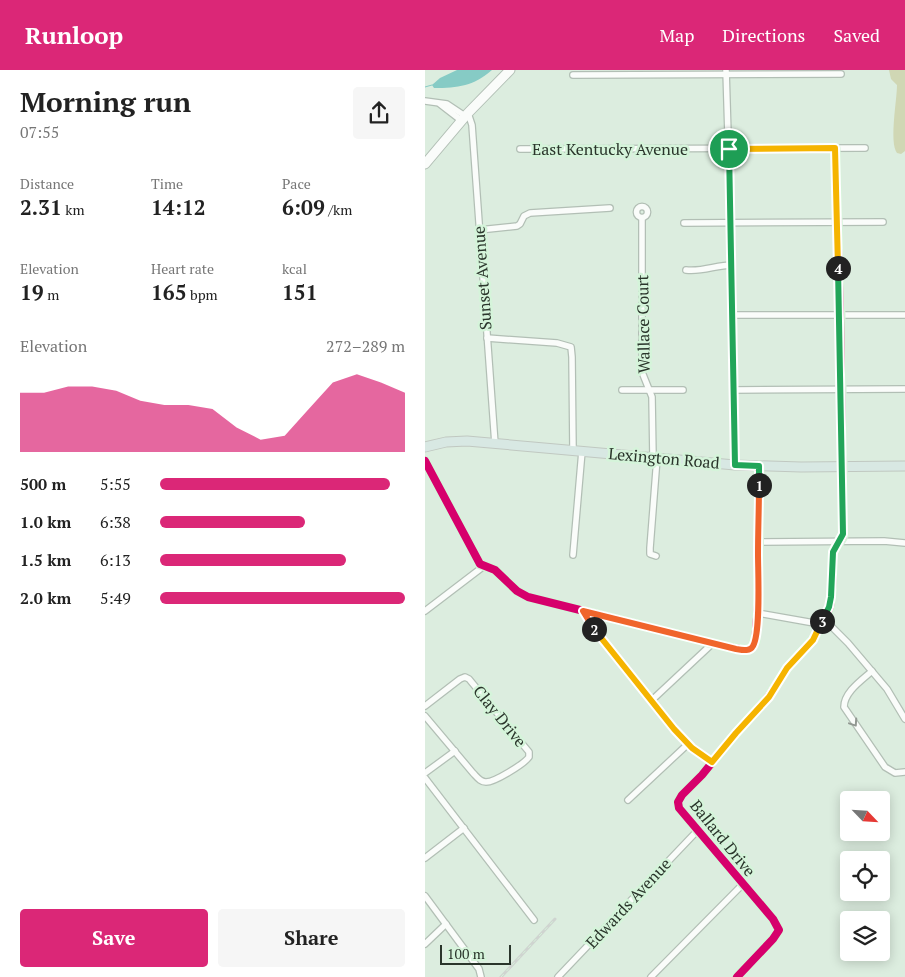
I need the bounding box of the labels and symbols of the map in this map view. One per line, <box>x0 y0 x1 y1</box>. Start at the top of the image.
pin <box>708 128 750 170</box>
street label: East Kentucky Avenue <box>532 138 688 160</box>
street label: Sunset Avenue <box>467 225 497 331</box>
pin: 4 <box>825 256 851 280</box>
street label: Wallace Court <box>631 274 655 374</box>
street label: Lexington Road <box>608 442 721 474</box>
pin: 1 <box>747 472 771 498</box>
pin: 3 <box>809 608 835 634</box>
pin: 2 <box>581 616 607 642</box>
street label: Clay Drive <box>468 681 532 751</box>
one-way arrow <box>848 718 857 727</box>
north arrow <box>840 791 890 841</box>
street label: Ballard Drive <box>685 795 761 881</box>
street label: Edwards Avenue <box>580 853 676 953</box>
scale bar <box>440 942 511 965</box>

